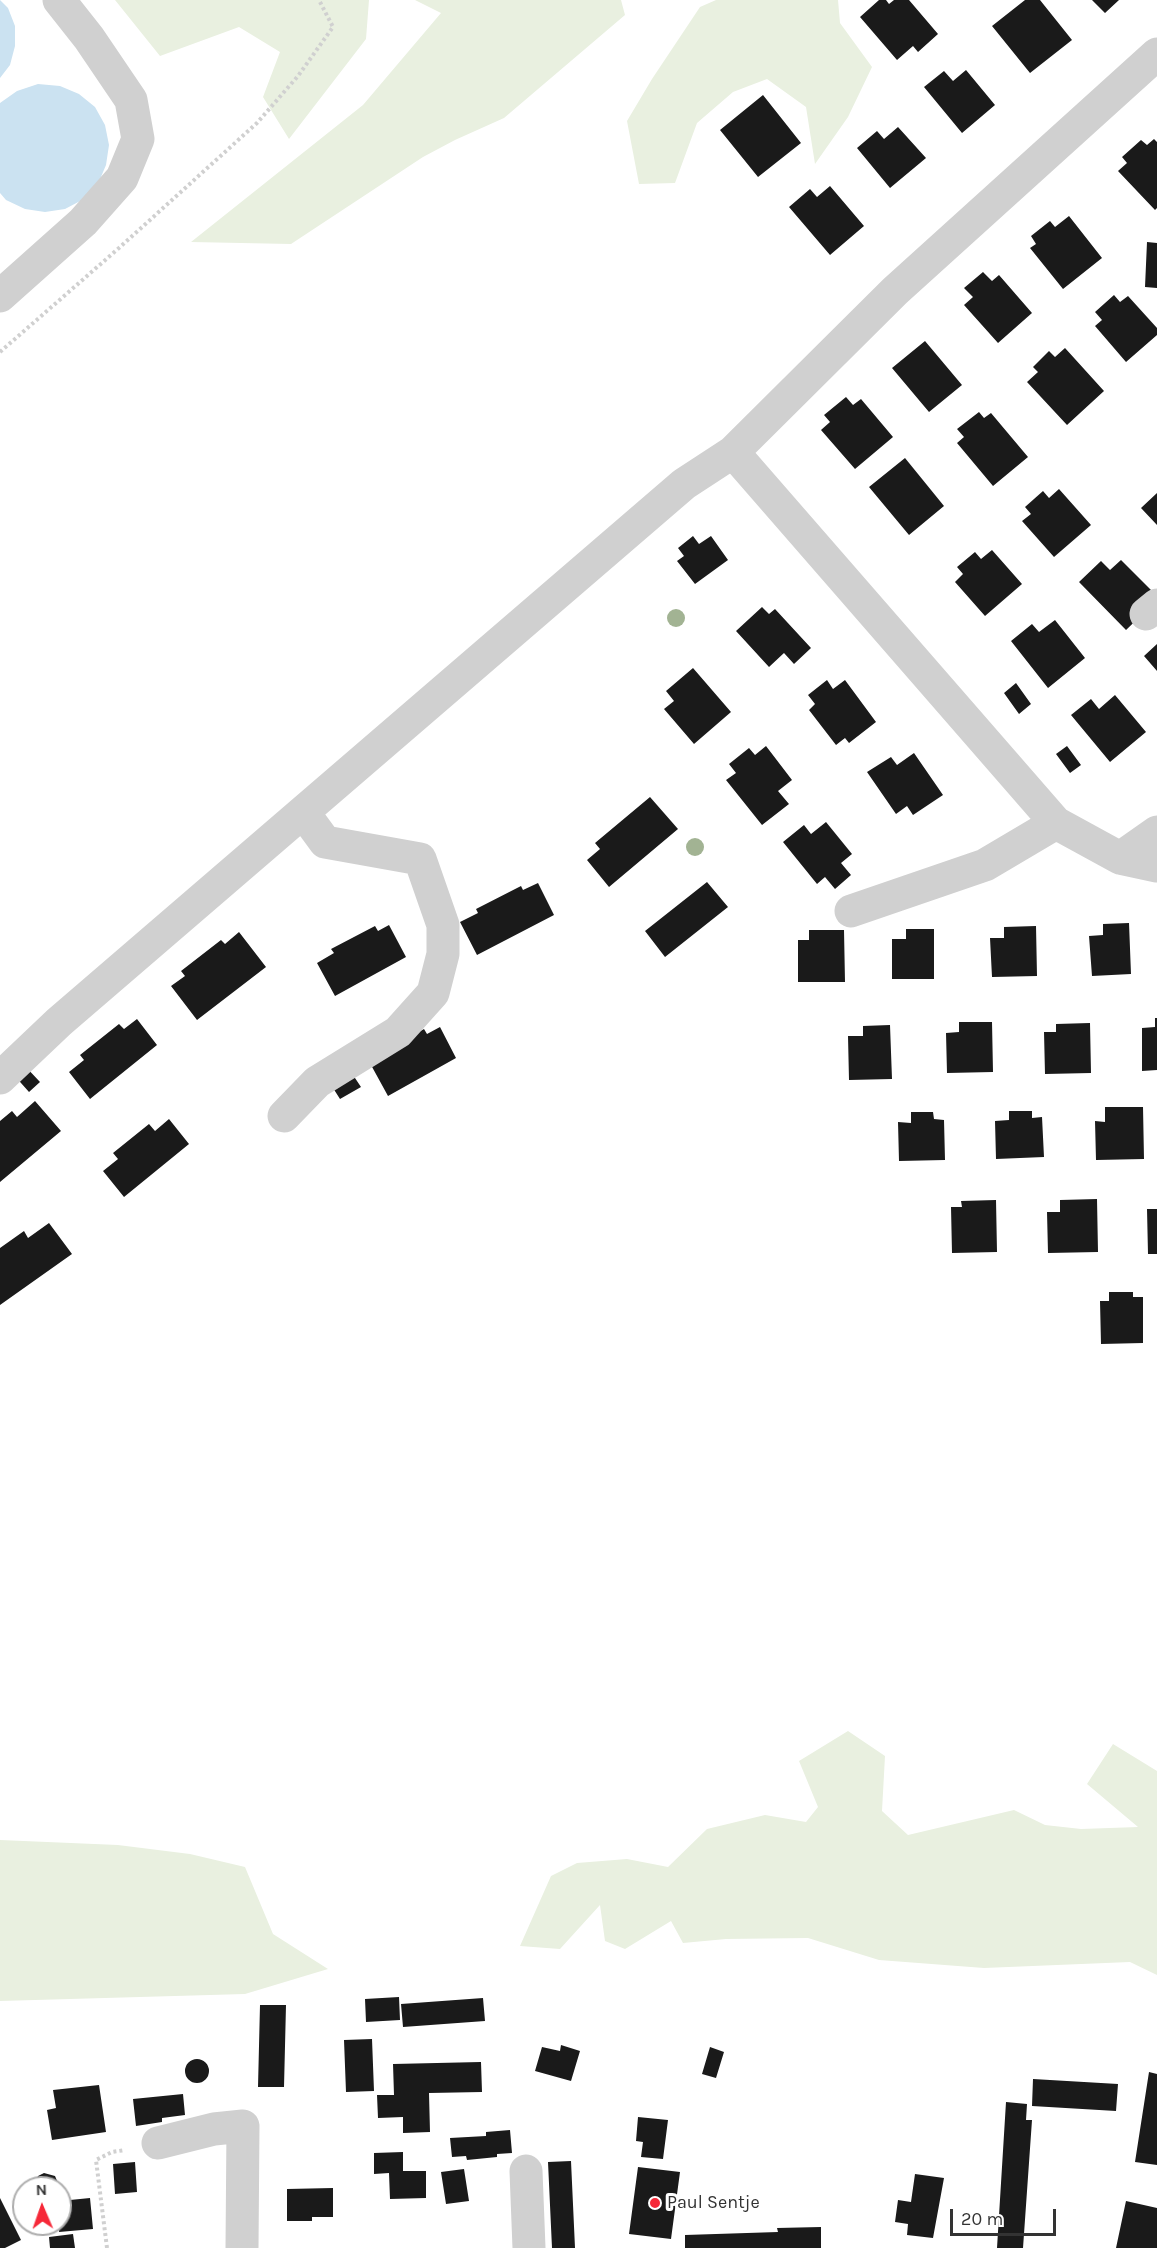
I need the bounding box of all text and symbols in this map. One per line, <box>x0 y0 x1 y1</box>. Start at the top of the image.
north arrow <box>12 2176 72 2236</box>
text: N <box>35 2180 47 2199</box>
place label: Paul Sentje <box>667 2192 760 2214</box>
marker: Paul Sentje <box>648 2196 662 2210</box>
scale bar <box>953 2197 1060 2235</box>
text: 20 m <box>961 2208 1003 2230</box>

